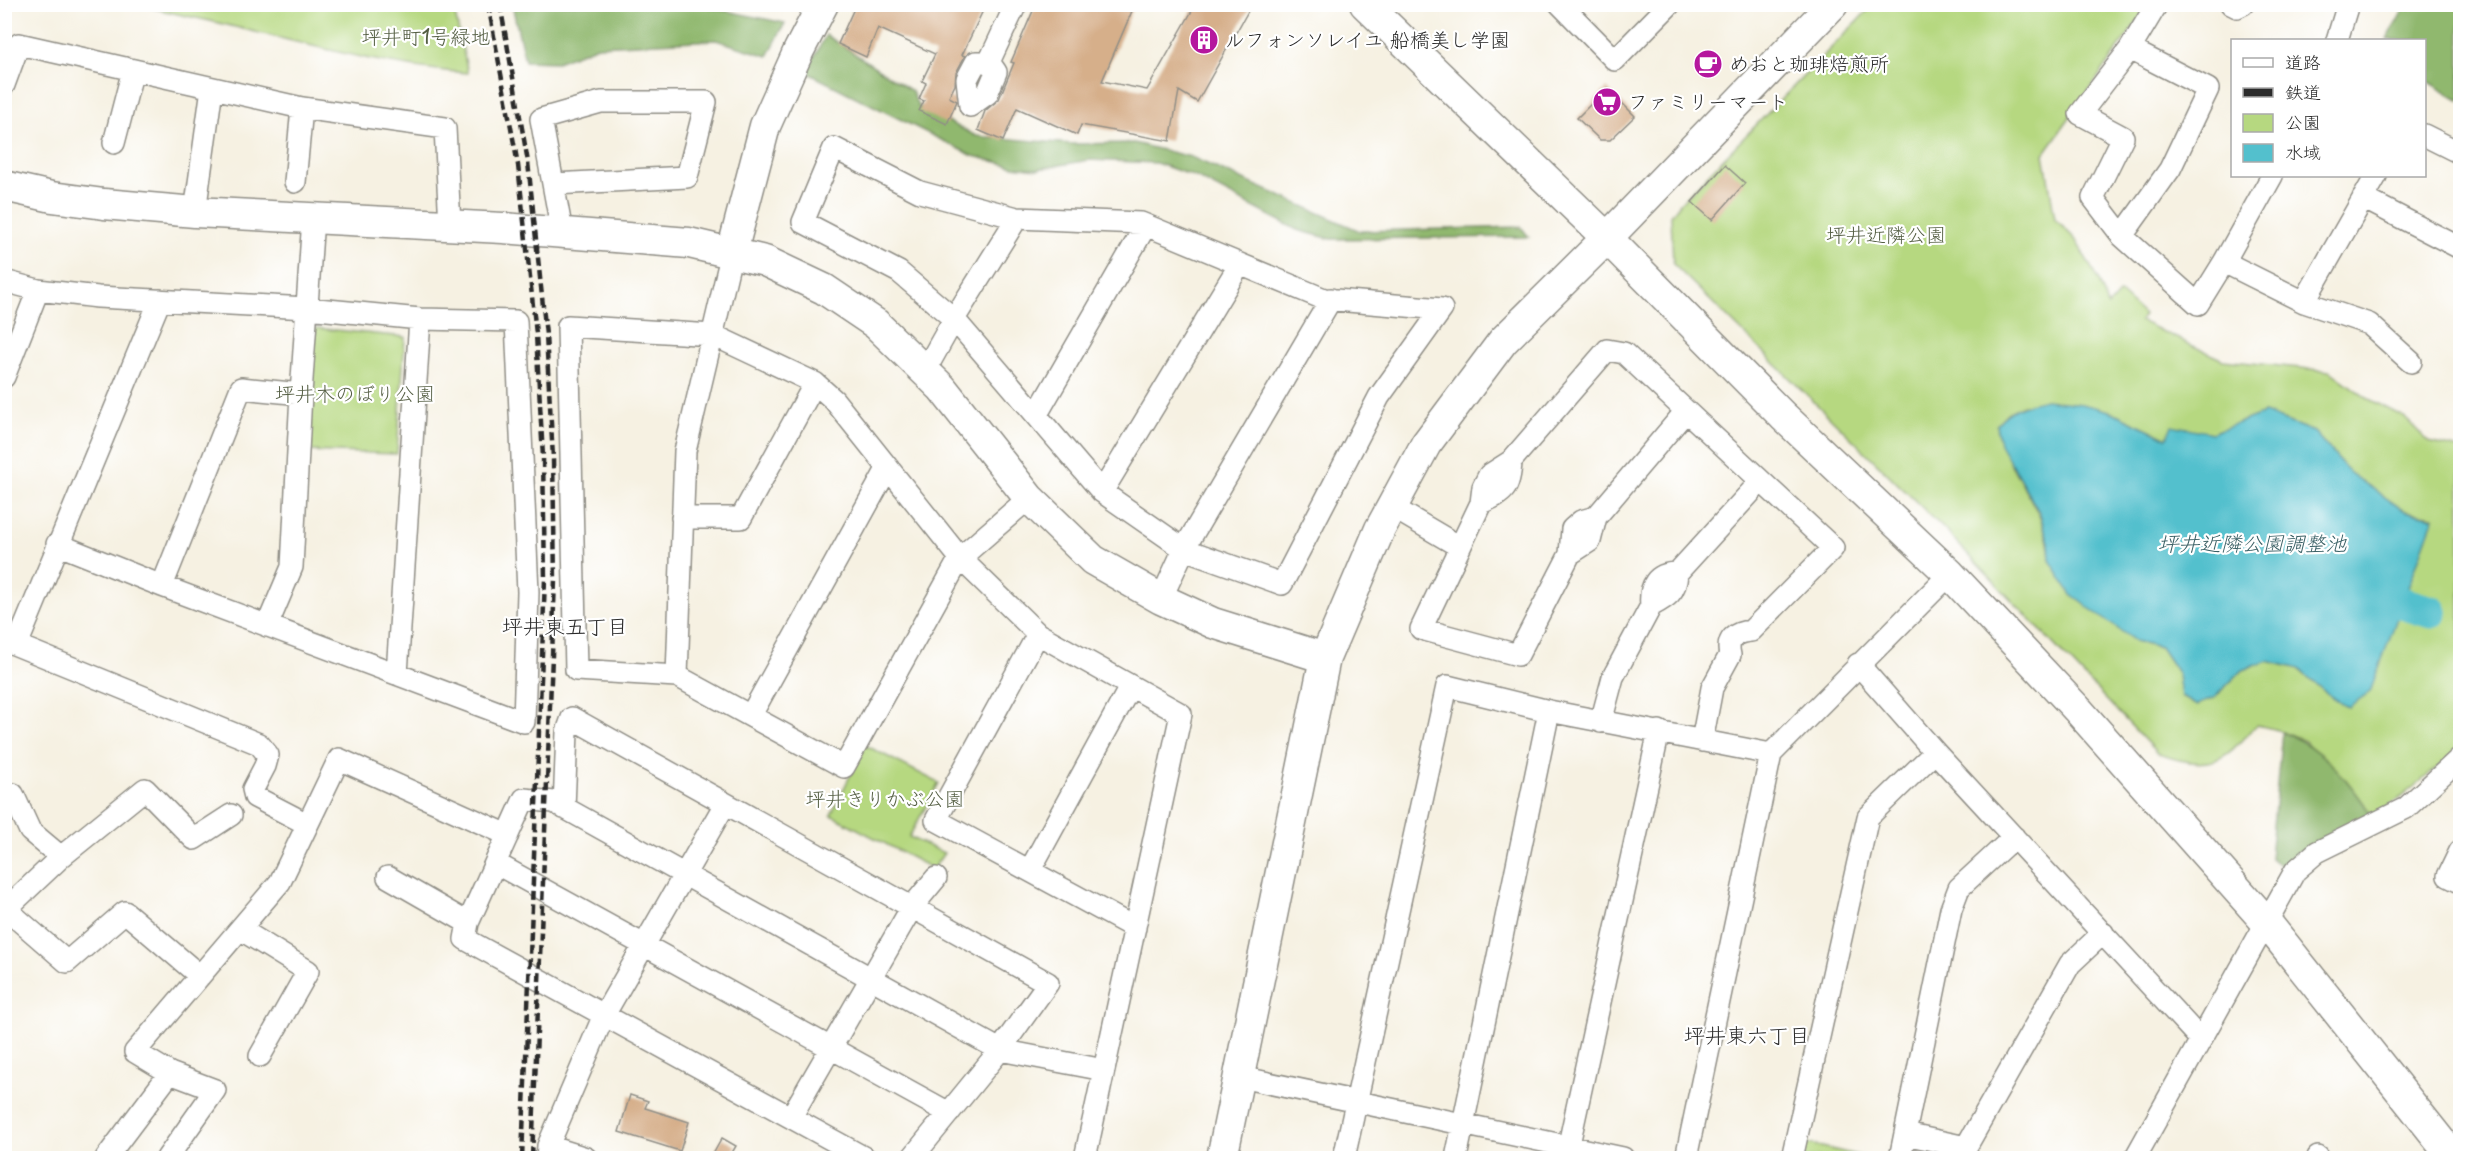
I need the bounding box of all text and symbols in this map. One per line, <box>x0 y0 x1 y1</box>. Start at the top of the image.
park label: 坪井町1号緑地 <box>362 21 490 51</box>
building icon: ルフォンソレイユ 船橋美し学園 <box>1188 24 1220 56</box>
place label: ルフォンソレイユ 船橋美し学園 <box>1225 24 1510 54</box>
legend <box>2231 39 2426 177</box>
cafe icon: めおと珈琲焙煎所 <box>1692 48 1724 80</box>
place label: めおと珈琲焙煎所 <box>1729 48 1889 78</box>
text: 道路 <box>2285 48 2321 75</box>
text: 鉄道 <box>2285 78 2321 105</box>
supermarket icon: ファミリーマート <box>1591 86 1623 118</box>
place label: ファミリーマート <box>1628 86 1788 116</box>
text: 公園 <box>2285 108 2321 135</box>
text: 水域 <box>2285 138 2321 165</box>
park label: 坪井近隣公園 <box>1826 219 1946 249</box>
park label: 坪井木のぼり公園 <box>275 378 435 408</box>
water label: 坪井近隣公園調整池 <box>2158 526 2347 558</box>
district label: 坪井東五丁目 <box>502 609 628 641</box>
park label: 坪井きりかぶ公園 <box>805 783 965 813</box>
district label: 坪井東六丁目 <box>1684 1018 1810 1050</box>

